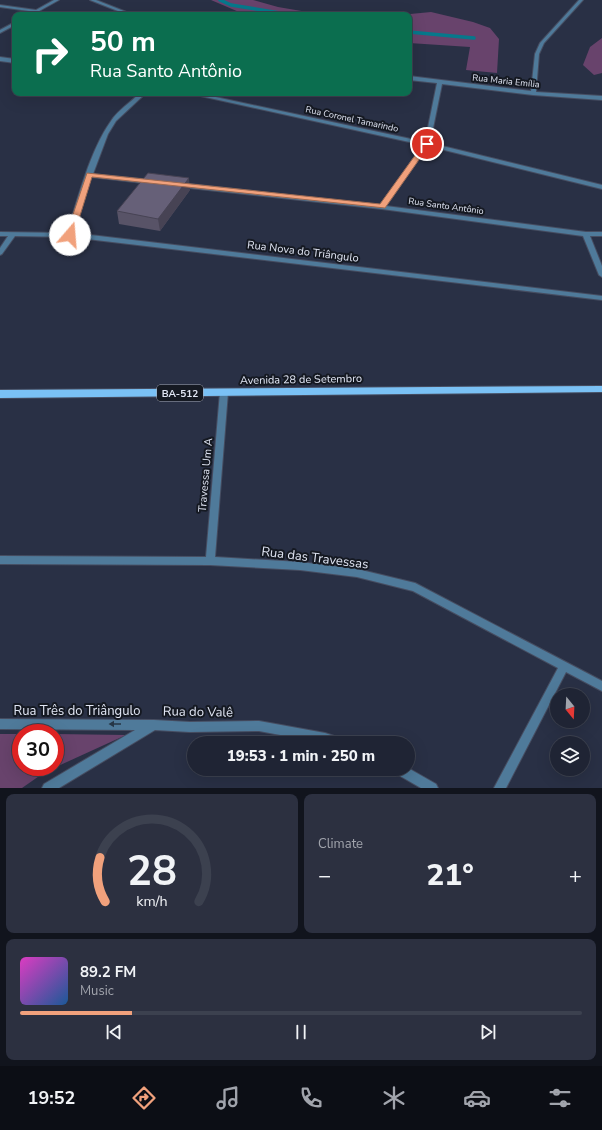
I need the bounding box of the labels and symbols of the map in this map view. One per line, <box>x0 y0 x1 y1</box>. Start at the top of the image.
street label: Rua Maria Emília <box>472 71 541 91</box>
street label: Rua Coronel Tamarindo <box>304 103 400 135</box>
pin <box>410 127 444 161</box>
street label: Rua Santo Antônio <box>408 195 484 217</box>
position arrow <box>49 214 91 256</box>
street label: Rua Nova do Triângulo <box>246 237 360 266</box>
street label: Avenida 28 de Setembro <box>240 371 362 388</box>
road number: BA-512 <box>157 385 203 401</box>
street label: Travessa Um A <box>195 437 216 513</box>
street label: Rua das Travessas <box>260 542 369 573</box>
north arrow <box>550 688 590 728</box>
street label: Rua Três do Triângulo <box>14 702 140 720</box>
street label: Rua do Valê <box>163 702 233 722</box>
one-way arrow <box>108 721 121 727</box>
speed limit sign: 30 <box>12 724 64 776</box>

